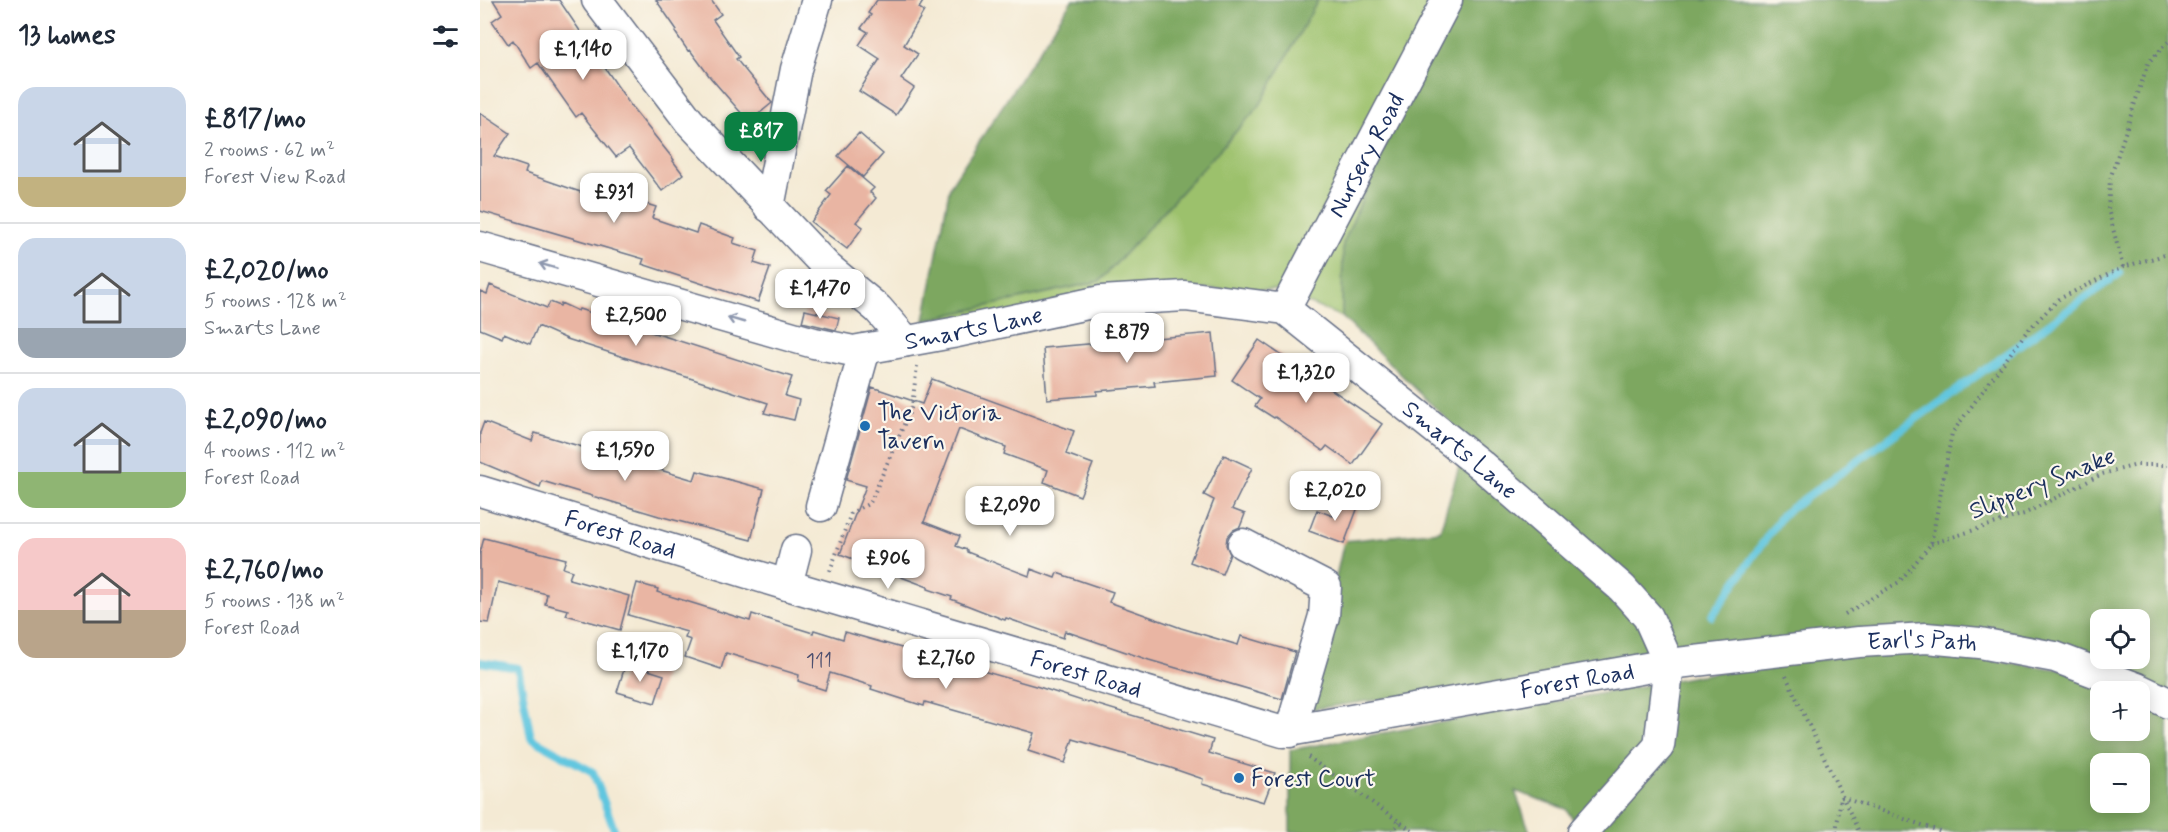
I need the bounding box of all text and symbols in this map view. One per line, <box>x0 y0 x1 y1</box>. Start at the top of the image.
text: 13 homes <box>18 19 116 53</box>
icon: filters <box>429 20 462 53</box>
pin: £1,140 <box>534 30 632 81</box>
text: £1,140 <box>554 36 612 63</box>
street label: Nursery Road <box>1322 88 1412 223</box>
text: £817/mo <box>204 103 306 137</box>
icon: home <box>66 111 138 183</box>
pin: £817 <box>725 112 797 163</box>
text: £817 <box>738 118 784 145</box>
text: 2 rooms · 62 m² <box>204 137 335 164</box>
text: Forest View Road <box>204 164 346 191</box>
pin: £931 <box>578 173 650 224</box>
text: £931 <box>594 179 634 206</box>
text: £2,020/mo <box>204 254 329 288</box>
one-way arrow <box>539 260 558 272</box>
icon: home <box>66 262 138 334</box>
pin: £1,470 <box>771 269 869 320</box>
text: £1,470 <box>789 275 851 302</box>
text: 5 rooms · 128 m² <box>204 288 347 315</box>
pin: £2,500 <box>587 296 685 347</box>
street label: Smarts Lane <box>902 300 1046 358</box>
text: £2,500 <box>605 302 667 329</box>
pin: £879 <box>1091 313 1163 364</box>
one-way arrow <box>727 314 746 325</box>
text: Smarts Lane <box>204 315 321 342</box>
text: £879 <box>1104 319 1150 346</box>
pin: £1,320 <box>1257 353 1355 404</box>
text: £1,320 <box>1277 359 1335 386</box>
street label: Smarts Lane <box>1395 394 1523 507</box>
place label: The Victoria Tavern <box>877 398 1002 457</box>
text: £2,090/mo <box>204 404 327 438</box>
icon: home <box>66 412 138 484</box>
marker: The Victoria Tavern <box>858 419 872 433</box>
pin: £1,590 <box>576 431 674 482</box>
text: £1,590 <box>595 437 655 464</box>
text: 4 rooms · 112 m² <box>204 438 345 465</box>
street label: Slippery Snake <box>1965 441 2120 528</box>
text: Forest Road <box>204 465 300 492</box>
pin: £2,020 <box>1286 471 1384 522</box>
text: £2,020 <box>1304 477 1366 504</box>
pin: £2,090 <box>961 486 1059 537</box>
text: £2,090 <box>979 492 1041 519</box>
street label: Forest Road <box>561 504 680 567</box>
pin: £906 <box>852 539 924 590</box>
text: £906 <box>866 545 910 572</box>
text: £2,760/mo <box>204 554 324 588</box>
icon: home <box>66 562 138 634</box>
text: 5 rooms · 138 m² <box>204 588 345 615</box>
map controls <box>2090 609 2150 813</box>
button: locate <box>2090 609 2150 669</box>
text: Forest Road <box>204 615 300 642</box>
street label: Earl's Path <box>1866 624 1979 660</box>
pin: £1,170 <box>591 632 689 683</box>
text: £1,170 <box>611 638 669 665</box>
pin: £2,760 <box>897 639 995 690</box>
street label: Forest Road <box>1026 644 1145 706</box>
text: £2,760 <box>917 645 975 672</box>
house number: 111 <box>806 647 832 675</box>
street label: Forest Road <box>1518 656 1637 707</box>
button: + <box>2090 681 2150 741</box>
button: − <box>2090 753 2150 813</box>
place label: Forest Court <box>1251 764 1375 795</box>
marker: Forest Court <box>1232 771 1246 785</box>

